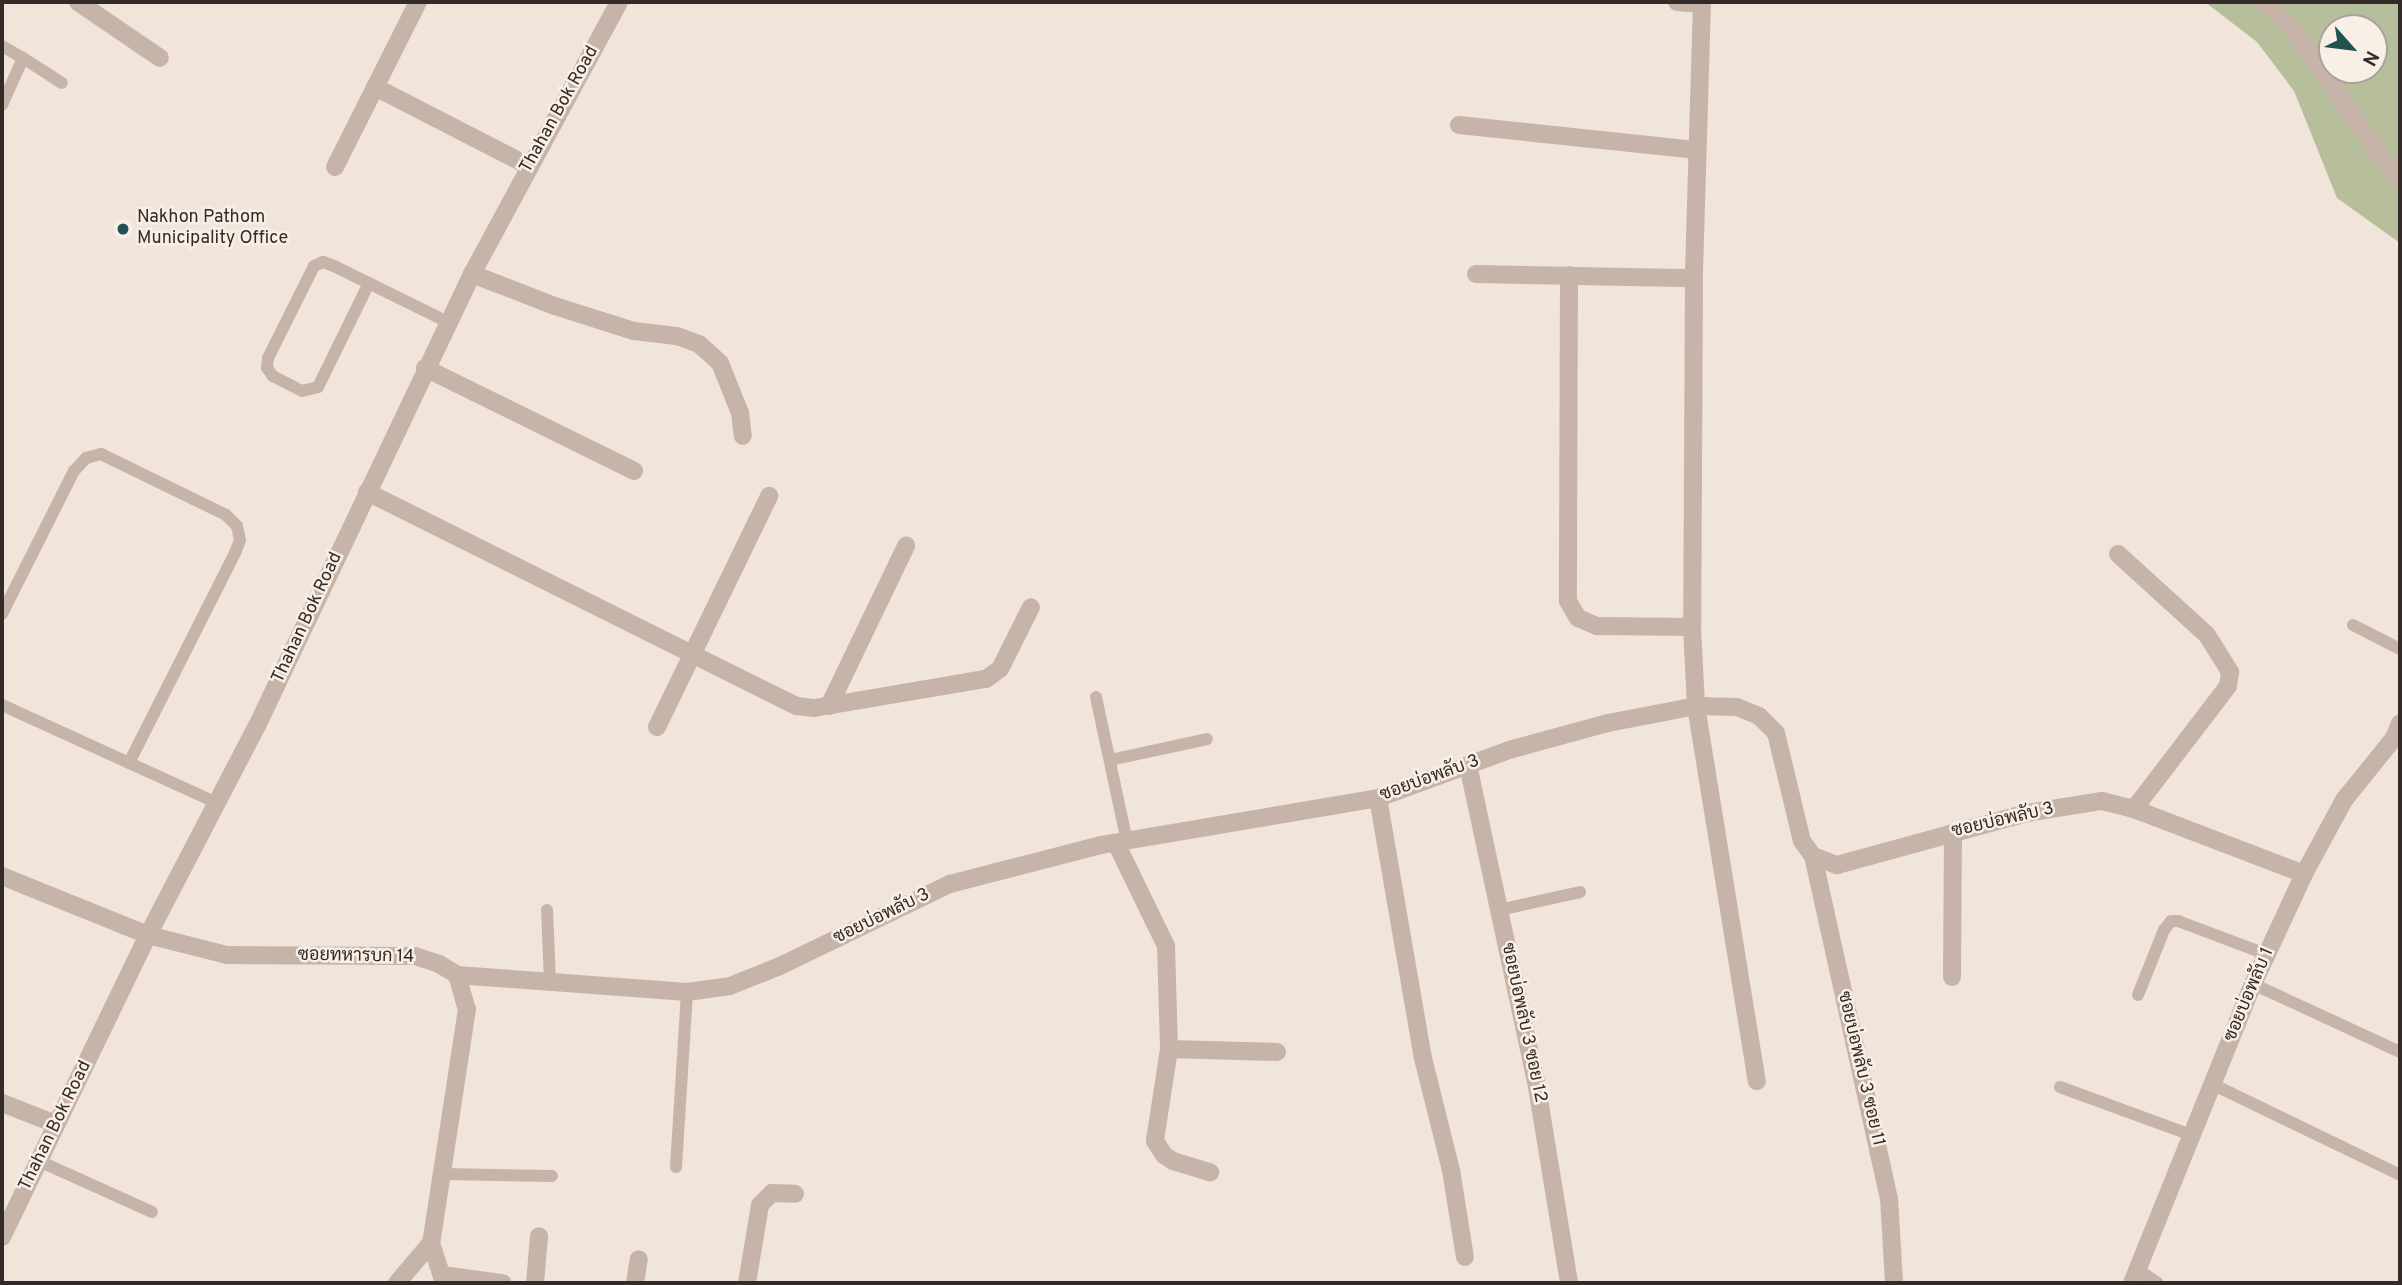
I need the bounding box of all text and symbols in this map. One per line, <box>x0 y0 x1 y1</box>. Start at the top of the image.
north arrow <box>2318 14 2388 84</box>
street label: Thahan Bok Road <box>516 43 604 177</box>
text: N <box>2356 46 2384 70</box>
place label: Nakhon Pathom Municipality Office <box>137 208 288 250</box>
marker: Nakhon Pathom Municipality Office <box>115 221 131 237</box>
street label: Thahan Bok Road <box>268 549 348 687</box>
street label: ซอยบ่อพลับ 3 <box>1377 751 1483 807</box>
street label: ซอยบ่อพลับ 3 <box>1950 799 2056 843</box>
street label: ซอยบ่อพลับ 3 <box>830 884 934 950</box>
street label: ซอยบ่อพลับ 3 ซอย 12 <box>1496 941 1550 1105</box>
street label: ซอยทหารบก 14 <box>298 945 414 969</box>
street label: ซอยบ่อพลับ 1 <box>2221 945 2279 1045</box>
street label: ซอยบ่อพลับ 3 ซอย 11 <box>1832 990 1888 1148</box>
street label: Thahan Bok Road <box>15 1057 97 1195</box>

